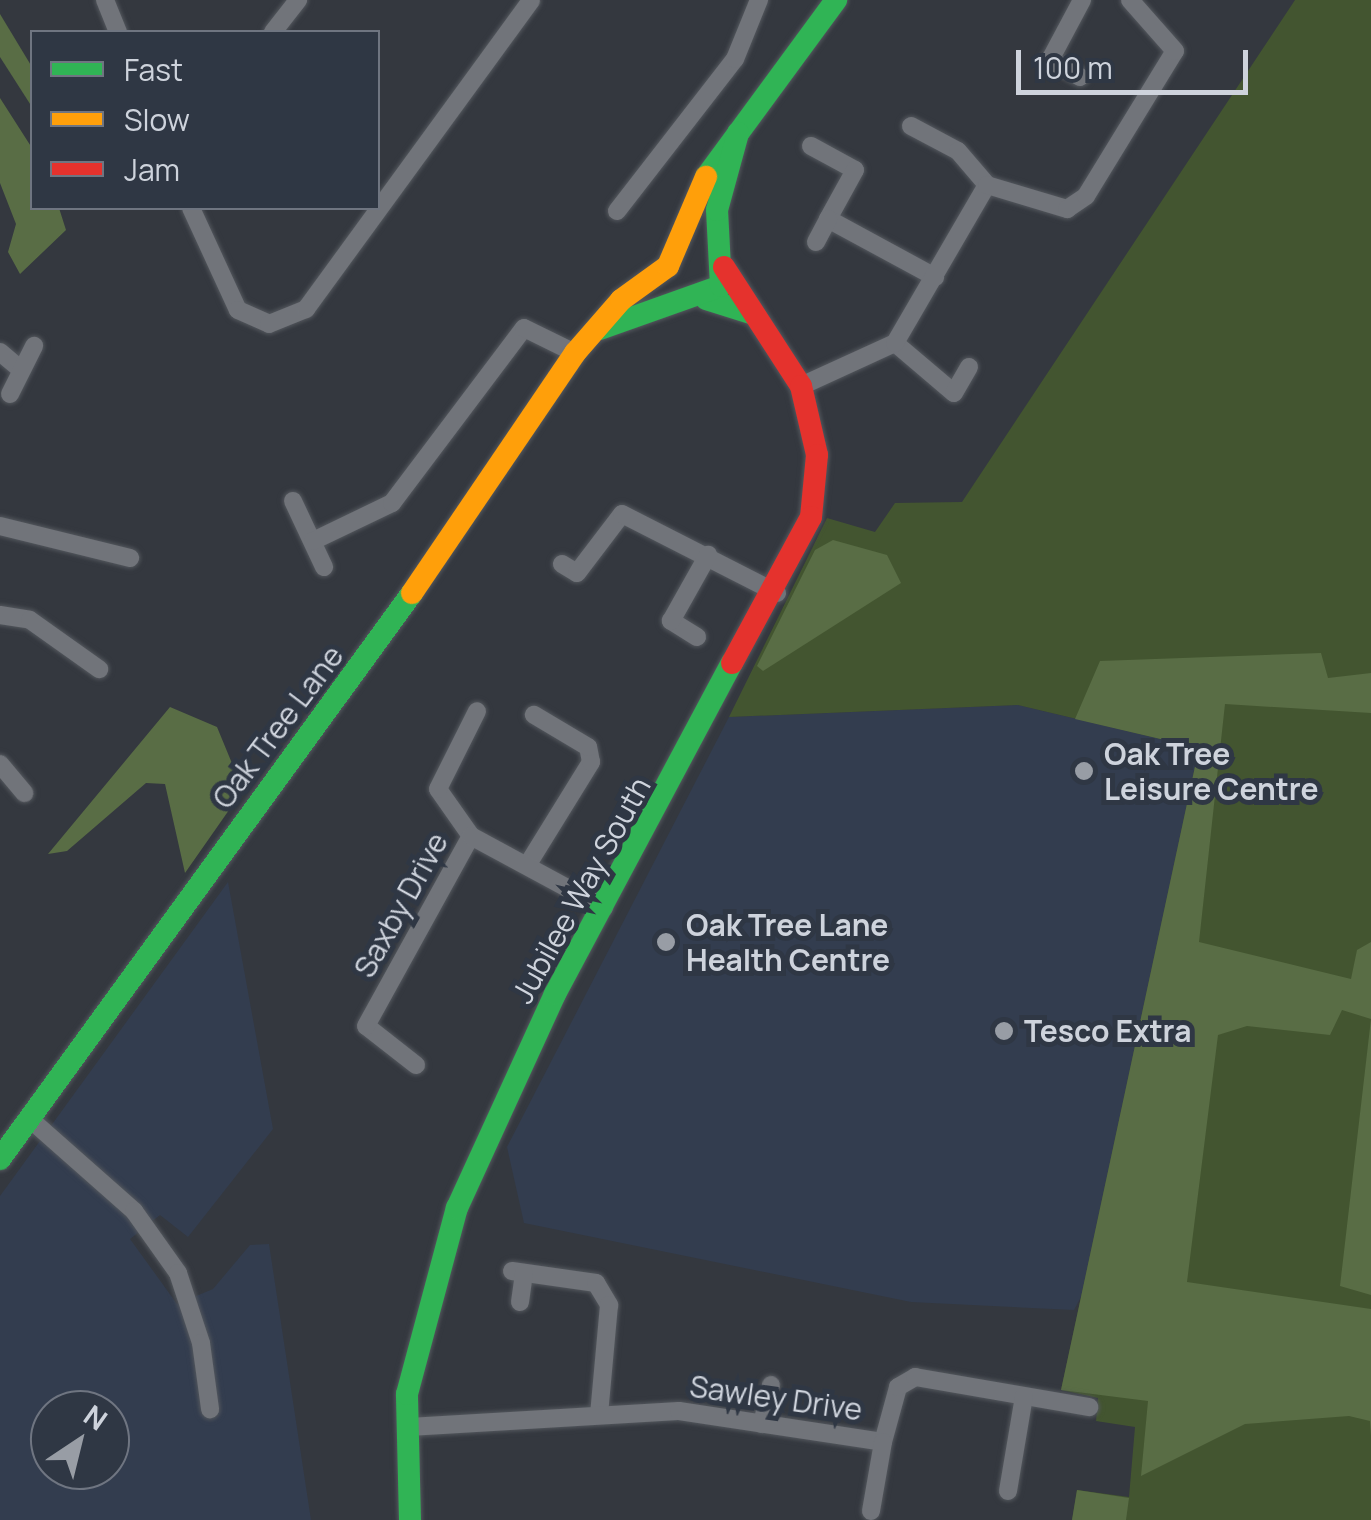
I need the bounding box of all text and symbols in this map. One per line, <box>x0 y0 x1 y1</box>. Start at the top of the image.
legend <box>30 30 380 210</box>
scale bar <box>1021 30 1254 92</box>
text: 100 m <box>1033 47 1113 88</box>
text: Fast <box>124 49 183 90</box>
text: Slow <box>124 99 190 140</box>
text: Jam <box>124 149 180 190</box>
street label: Oak Tree Lane <box>205 639 351 815</box>
place label: Oak Tree Leisure Centre <box>1104 736 1318 806</box>
marker: Oak Tree Leisure Centre <box>1073 760 1095 782</box>
street label: Jubilee Way South <box>504 771 658 1009</box>
street label: Saxby Drive <box>346 826 456 984</box>
place label: Oak Tree Lane Health Centre <box>686 907 890 978</box>
marker: Oak Tree Lane Health Centre <box>655 931 677 953</box>
place label: Tesco Extra <box>1024 1013 1191 1049</box>
marker: Tesco Extra <box>993 1020 1015 1042</box>
street label: Sawley Drive <box>687 1368 865 1428</box>
north arrow <box>30 1390 130 1490</box>
text: N <box>77 1396 115 1438</box>

